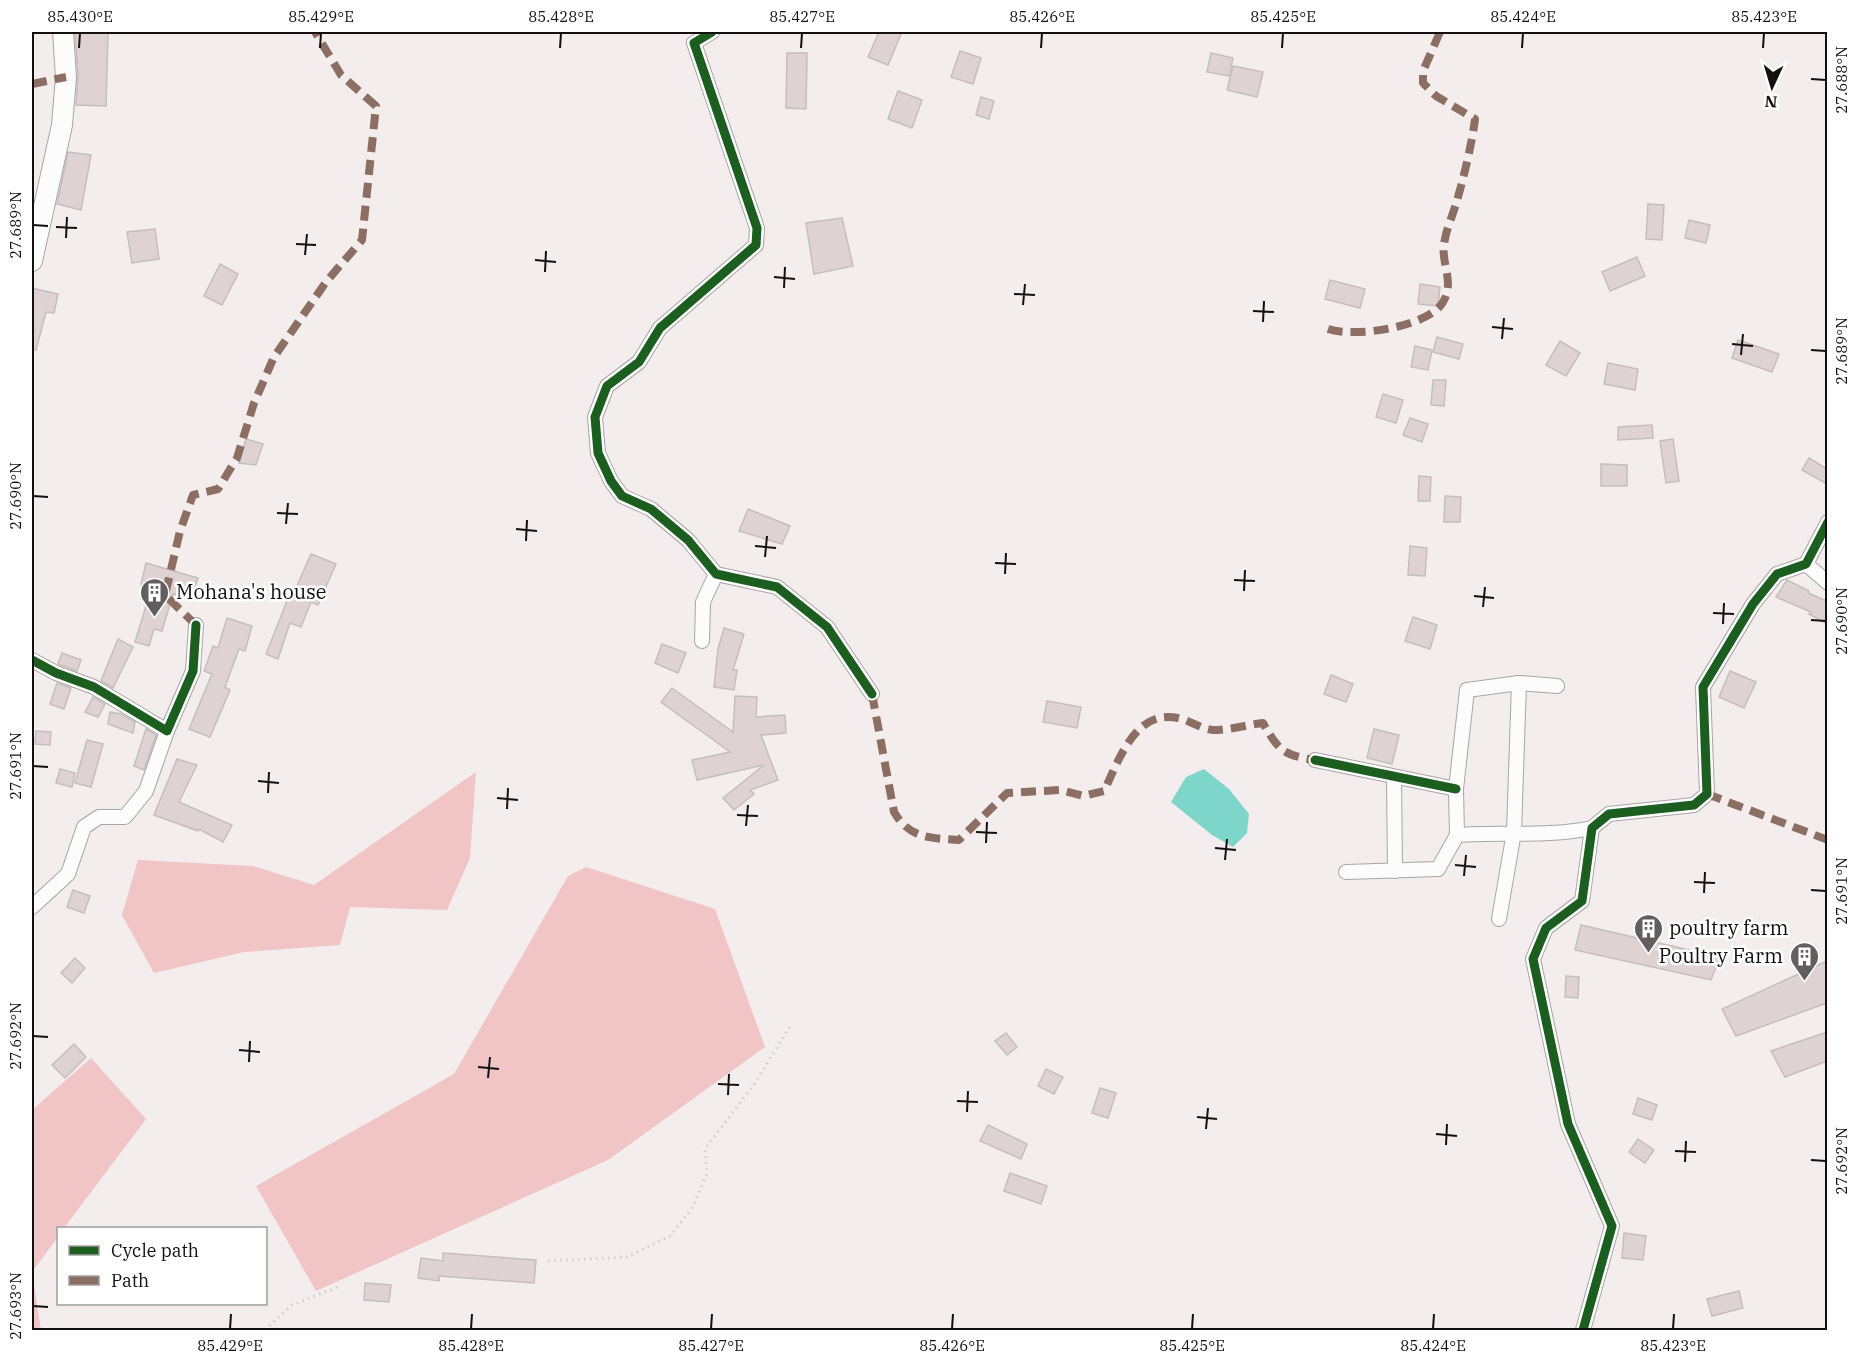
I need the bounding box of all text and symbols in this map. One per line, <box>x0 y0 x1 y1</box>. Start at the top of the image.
text: 85.430°E <box>47 7 113 26</box>
text: 85.429°E <box>288 7 354 26</box>
text: 85.428°E <box>528 7 594 26</box>
text: 85.427°E <box>769 7 835 26</box>
text: 85.426°E <box>1009 7 1075 26</box>
text: 85.425°E <box>1250 7 1316 26</box>
text: 85.424°E <box>1490 7 1556 26</box>
text: 85.423°E <box>1731 7 1797 26</box>
text: 27.688°N <box>1832 46 1851 114</box>
north arrow <box>1742 57 1802 117</box>
text: N <box>1764 92 1778 112</box>
text: 27.689°N <box>6 191 25 259</box>
text: 27.689°N <box>1832 317 1851 385</box>
text: 27.690°N <box>6 462 25 530</box>
building icon: Mohana's house <box>139 576 171 618</box>
place label: Mohana's house <box>176 578 327 605</box>
text: 27.690°N <box>1832 587 1851 655</box>
text: 27.691°N <box>6 732 25 800</box>
text: 27.691°N <box>1832 857 1851 925</box>
building icon: poultry farm <box>1632 912 1664 954</box>
place label: poultry farm <box>1669 914 1789 941</box>
building icon: Poultry Farm <box>1788 940 1820 982</box>
place label: Poultry Farm <box>1659 942 1783 969</box>
text: 27.692°N <box>6 1002 25 1070</box>
text: 27.692°N <box>1832 1127 1851 1195</box>
legend <box>57 1227 267 1305</box>
text: Cycle path <box>111 1239 199 1262</box>
text: Path <box>111 1269 149 1292</box>
text: 27.693°N <box>6 1272 25 1340</box>
text: 85.429°E <box>197 1336 263 1355</box>
text: 85.428°E <box>438 1336 504 1355</box>
text: 85.427°E <box>678 1336 744 1355</box>
text: 85.426°E <box>919 1336 985 1355</box>
text: 85.425°E <box>1159 1336 1225 1355</box>
text: 85.424°E <box>1400 1336 1466 1355</box>
text: 85.423°E <box>1640 1336 1706 1355</box>

